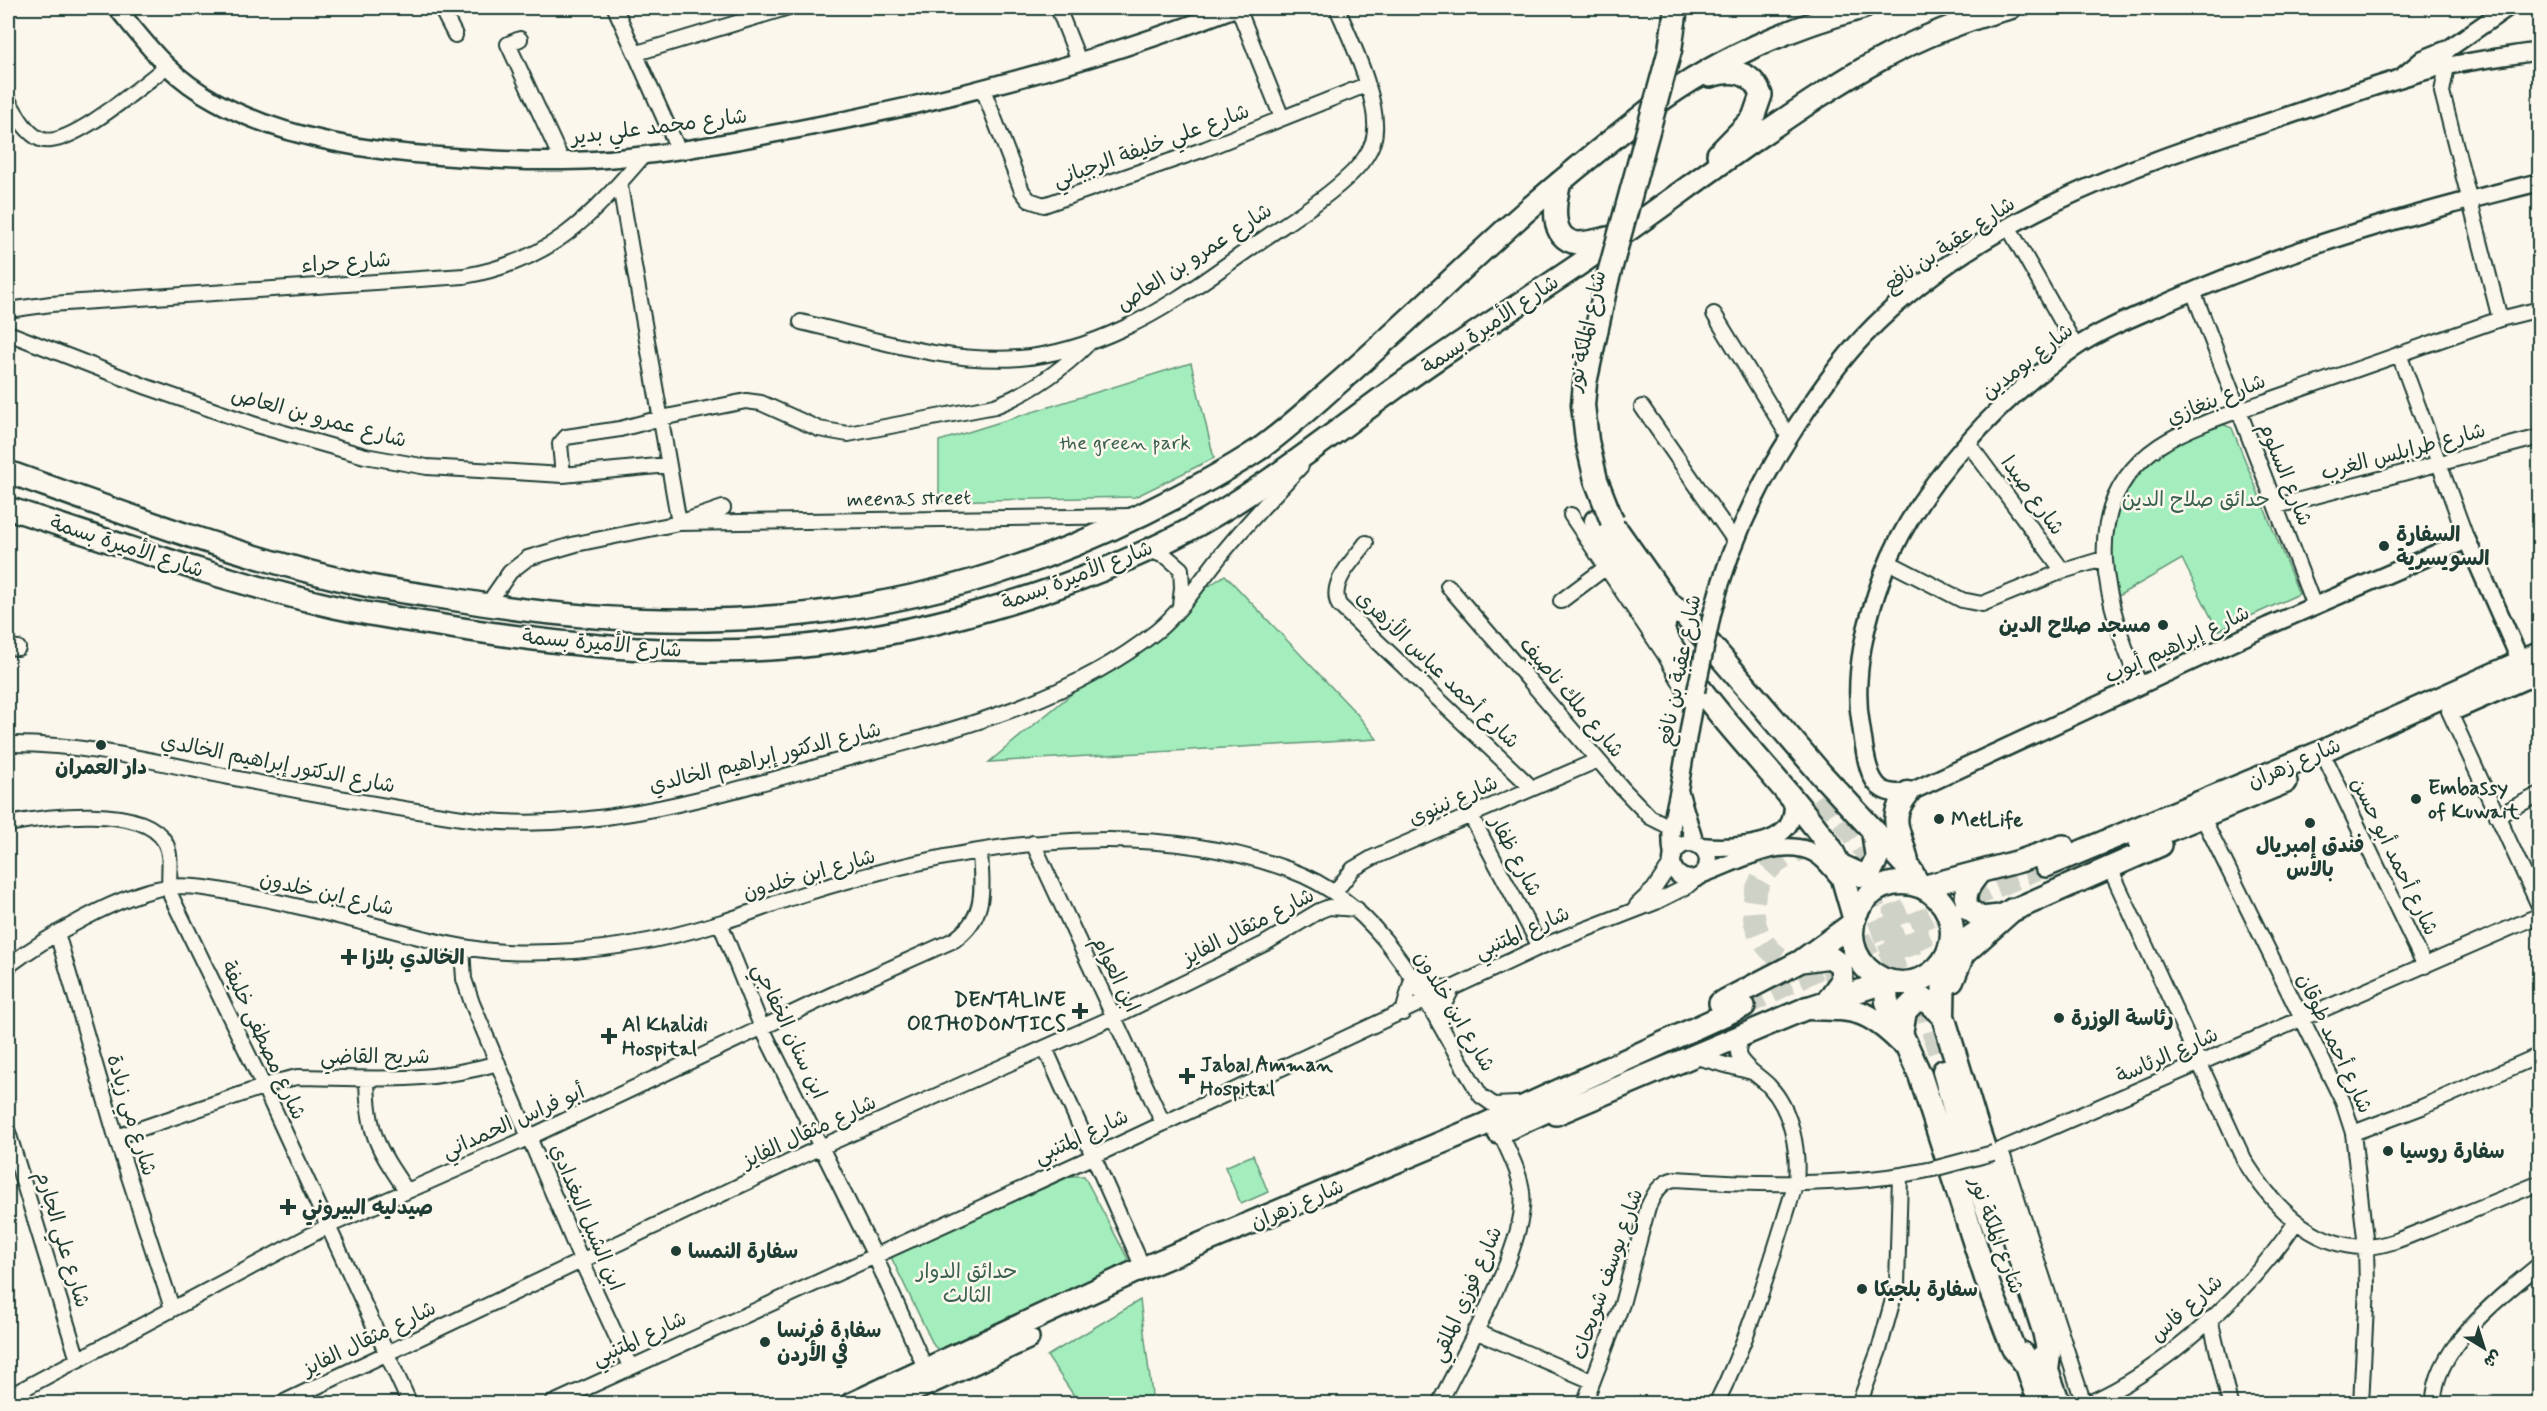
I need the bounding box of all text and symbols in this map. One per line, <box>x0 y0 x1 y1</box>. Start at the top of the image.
street label: شارع علي خليفة الرجباني <box>1049 97 1255 198</box>
street label: شارع محمد علي بدير <box>567 102 749 156</box>
street label: شارع عقبة بن نافع <box>1878 190 2021 299</box>
street label: شارع عمرو بن العاص <box>1111 197 1278 319</box>
street label: شارع حراء <box>300 246 392 280</box>
street label: شارع الأميرة بسمة <box>1416 268 1565 381</box>
street label: شارع الملكة نور <box>1560 268 1613 395</box>
street label: شارع بومدين <box>1976 317 2080 407</box>
street label: شارع بنغازي <box>2163 367 2270 432</box>
street label: شارع عمرو بن العاص <box>228 381 410 455</box>
street label: شارع طرابلس الغرب <box>2318 416 2489 487</box>
street label: شارع السلوم <box>2251 418 2319 531</box>
park label: the green park <box>1059 429 1191 457</box>
street label: شارع صيدا <box>1994 450 2071 541</box>
street label: meenas street <box>846 484 972 514</box>
park label: حدائق صلاح الدين <box>2122 486 2270 514</box>
street label: شارع الأميرة بسمة <box>46 508 207 585</box>
place label: السفارة السويسرية <box>2396 521 2490 573</box>
street label: شارع الأميرة بسمة <box>997 533 1157 618</box>
marker: السفارة السويسرية <box>2377 539 2391 553</box>
street label: شارع أحمد عباس الأزهرى <box>1349 583 1526 755</box>
street label: شارع عقبة بن نافع <box>1652 592 1708 748</box>
street label: شارع إبراهيم أيوب <box>2100 599 2255 692</box>
place label: مسجد صلاح الدين <box>1999 612 2151 640</box>
marker: مسجد صلاح الدين <box>2156 618 2170 632</box>
street label: شارع الأميرة بسمة <box>521 622 683 665</box>
street label: شارع ملك ناصيف <box>1512 631 1630 764</box>
street label: شارع الدكتور إبراهيم الخالدي <box>646 716 885 801</box>
street label: شارع الدكتور إبراهيم الخالدي <box>158 727 397 801</box>
street label: شارع زهران <box>2243 732 2345 796</box>
marker: دار العمران <box>94 738 108 752</box>
place label: دار العمران <box>55 754 147 782</box>
street label: شارع نينوى <box>1404 769 1503 833</box>
street label: شارع أحمد أبو حسن <box>2344 773 2445 940</box>
place label: Embassy of Kuwait <box>2428 774 2520 826</box>
marker: Embassy of Kuwait <box>2409 792 2423 806</box>
place label: MetLife <box>1951 806 2023 834</box>
street label: شارع ظفار <box>1481 810 1548 902</box>
marker: MetLife <box>1932 812 1946 826</box>
marker: فندق إمبريال بالاس <box>2303 816 2317 830</box>
place label: فندق إمبريال بالاس <box>2256 832 2364 884</box>
street label: شارع ابن خلدون <box>740 843 879 907</box>
street label: شارع ابن خلدون <box>257 865 397 923</box>
street label: شارع مثقال الفايز <box>1176 881 1319 973</box>
street label: شارع المتنبي <box>1470 900 1576 970</box>
street label: ابن العوام <box>1084 932 1146 1018</box>
place label: الخالدي بلازا <box>362 944 465 973</box>
street label: شارع ابن خلدون <box>1407 946 1501 1077</box>
marker: الخالدي بلازا <box>340 948 358 966</box>
street label: شارع مصطفى خليفة <box>214 956 312 1125</box>
street label: ابن سنان الخفاجي <box>742 959 833 1106</box>
street label: شارع أحمد طوقان <box>2289 969 2379 1118</box>
place label: DENTALINE ORTHODONTICS <box>907 986 1066 1038</box>
marker: DENTALINE ORTHODONTICS <box>1071 1002 1089 1020</box>
place label: رئاسة الوزرة <box>2071 1005 2174 1033</box>
place label: Al Khalidi Hospital <box>622 1011 708 1063</box>
marker: رئاسة الوزرة <box>2052 1011 2066 1025</box>
street label: شارع الرئاسة <box>2112 1021 2223 1091</box>
marker: Al Khalidi Hospital <box>600 1027 618 1045</box>
street label: شريح القاضي <box>320 1043 430 1075</box>
street label: شارع مي زيادة <box>95 1051 163 1181</box>
place label: Jabal Amman Hospital <box>1200 1051 1333 1103</box>
marker: Jabal Amman Hospital <box>1178 1067 1196 1085</box>
street label: أبو فراس الحمداني <box>438 1078 591 1170</box>
street label: شارع مثقال الفايز <box>736 1089 881 1176</box>
street label: شارع المتنبي <box>1030 1103 1135 1175</box>
place label: سفارة روسيا <box>2400 1138 2505 1166</box>
street label: ابن الشبل البغدادي <box>543 1140 630 1295</box>
marker: سفارة روسيا <box>2381 1144 2395 1158</box>
street label: شارع علي الجارم <box>24 1167 96 1312</box>
street label: شارع الملكة نور <box>1961 1172 2030 1298</box>
street label: شارع زهران <box>1246 1173 1348 1237</box>
street label: شارع يوسف شويحات <box>1566 1185 1650 1364</box>
place label: صيدليه البيروني <box>302 1194 433 1226</box>
marker: صيدليه البيروني <box>279 1198 297 1216</box>
street label: شارع فوزي الملقي <box>1424 1222 1513 1368</box>
place label: سفارة النمسا <box>688 1238 798 1266</box>
marker: سفارة النمسا <box>669 1244 683 1258</box>
park label: حدائق الدوار الثالث <box>915 1258 1017 1310</box>
street label: شارع فاس <box>2144 1269 2229 1349</box>
place label: سفارة بلجيكا <box>1874 1276 1978 1304</box>
marker: سفارة بلجيكا <box>1855 1282 1869 1296</box>
street label: شارع مثقال الفايز <box>296 1295 441 1384</box>
street label: شارع المتنبي <box>588 1305 693 1377</box>
place label: سفارة فرنسا في الأردن <box>777 1317 882 1369</box>
north arrow <box>2454 1318 2514 1378</box>
marker: سفارة فرنسا في الأردن <box>758 1335 772 1349</box>
text: ش <box>2479 1345 2506 1372</box>

